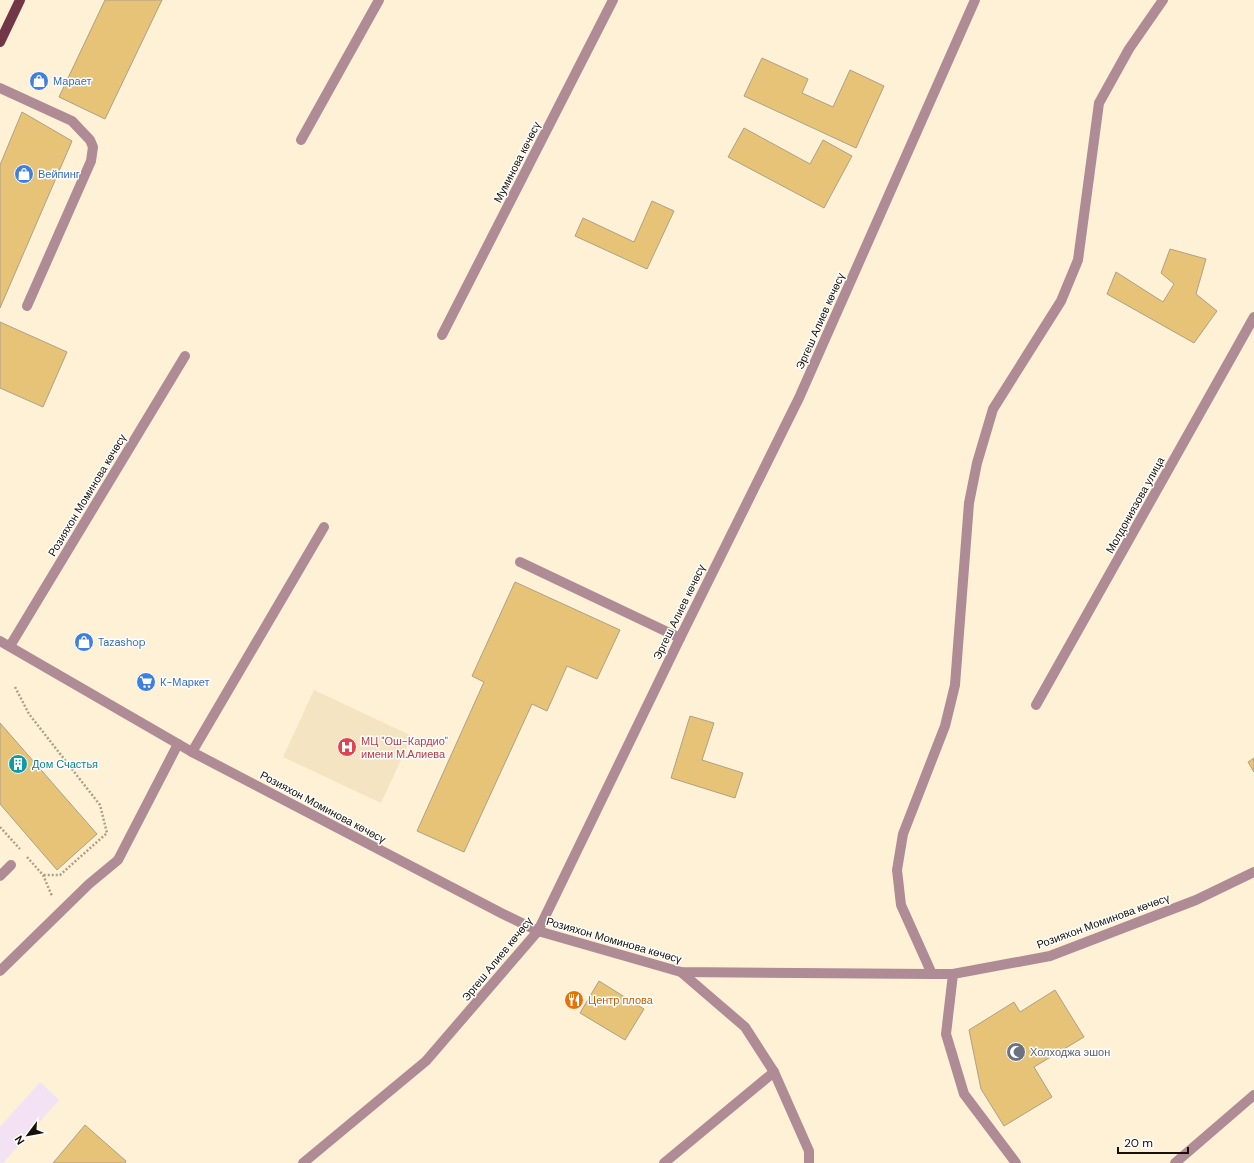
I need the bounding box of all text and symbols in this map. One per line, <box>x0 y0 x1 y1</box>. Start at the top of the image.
shop icon: Марает <box>28 70 50 92</box>
place label: Марает <box>53 74 91 88</box>
street label: Муминова көчөсү <box>491 119 544 205</box>
shop icon: Вейпинг <box>13 163 35 185</box>
place label: Вейпинг <box>38 167 80 181</box>
street label: Эргеш Алиев көчөсү <box>792 270 848 371</box>
street label: Розияхон Моминова көчөсү <box>45 431 129 559</box>
street label: Молдониязова улица <box>1103 453 1168 556</box>
street label: Эргеш Алиев көчөсү <box>650 562 708 662</box>
shop icon: Tazashop <box>73 631 95 653</box>
place label: Tazashop <box>98 635 146 649</box>
supermarket icon: К-Маркет <box>135 671 157 693</box>
place label: К-Маркет <box>160 675 210 689</box>
place label: МЦ "Ош-Кардио" имени М.Алиева <box>361 734 448 761</box>
hospital icon: МЦ "Ош-Кардио" имени М.Алиева <box>336 736 358 758</box>
building icon: Дом Счастья <box>7 753 29 775</box>
place label: Дом Счастья <box>32 757 98 771</box>
street label: Розияхон Моминова көчөсү <box>258 768 389 846</box>
street label: Розияхон Моминова көчөсү <box>1035 890 1172 952</box>
street label: Эргеш Алиев көчөсү <box>459 914 536 1004</box>
street label: Розияхон Моминова көчөсү <box>545 914 684 966</box>
restaurant icon: Центр плова <box>563 989 585 1011</box>
place label: Центр плова <box>588 993 654 1007</box>
mosque icon: Холходжа эшон <box>1005 1041 1027 1063</box>
place label: Холходжа эшон <box>1030 1045 1110 1059</box>
north arrow <box>8 1115 48 1155</box>
scale bar <box>1118 1129 1188 1155</box>
text: N <box>11 1133 28 1147</box>
text: 20 m <box>1124 1135 1153 1151</box>

